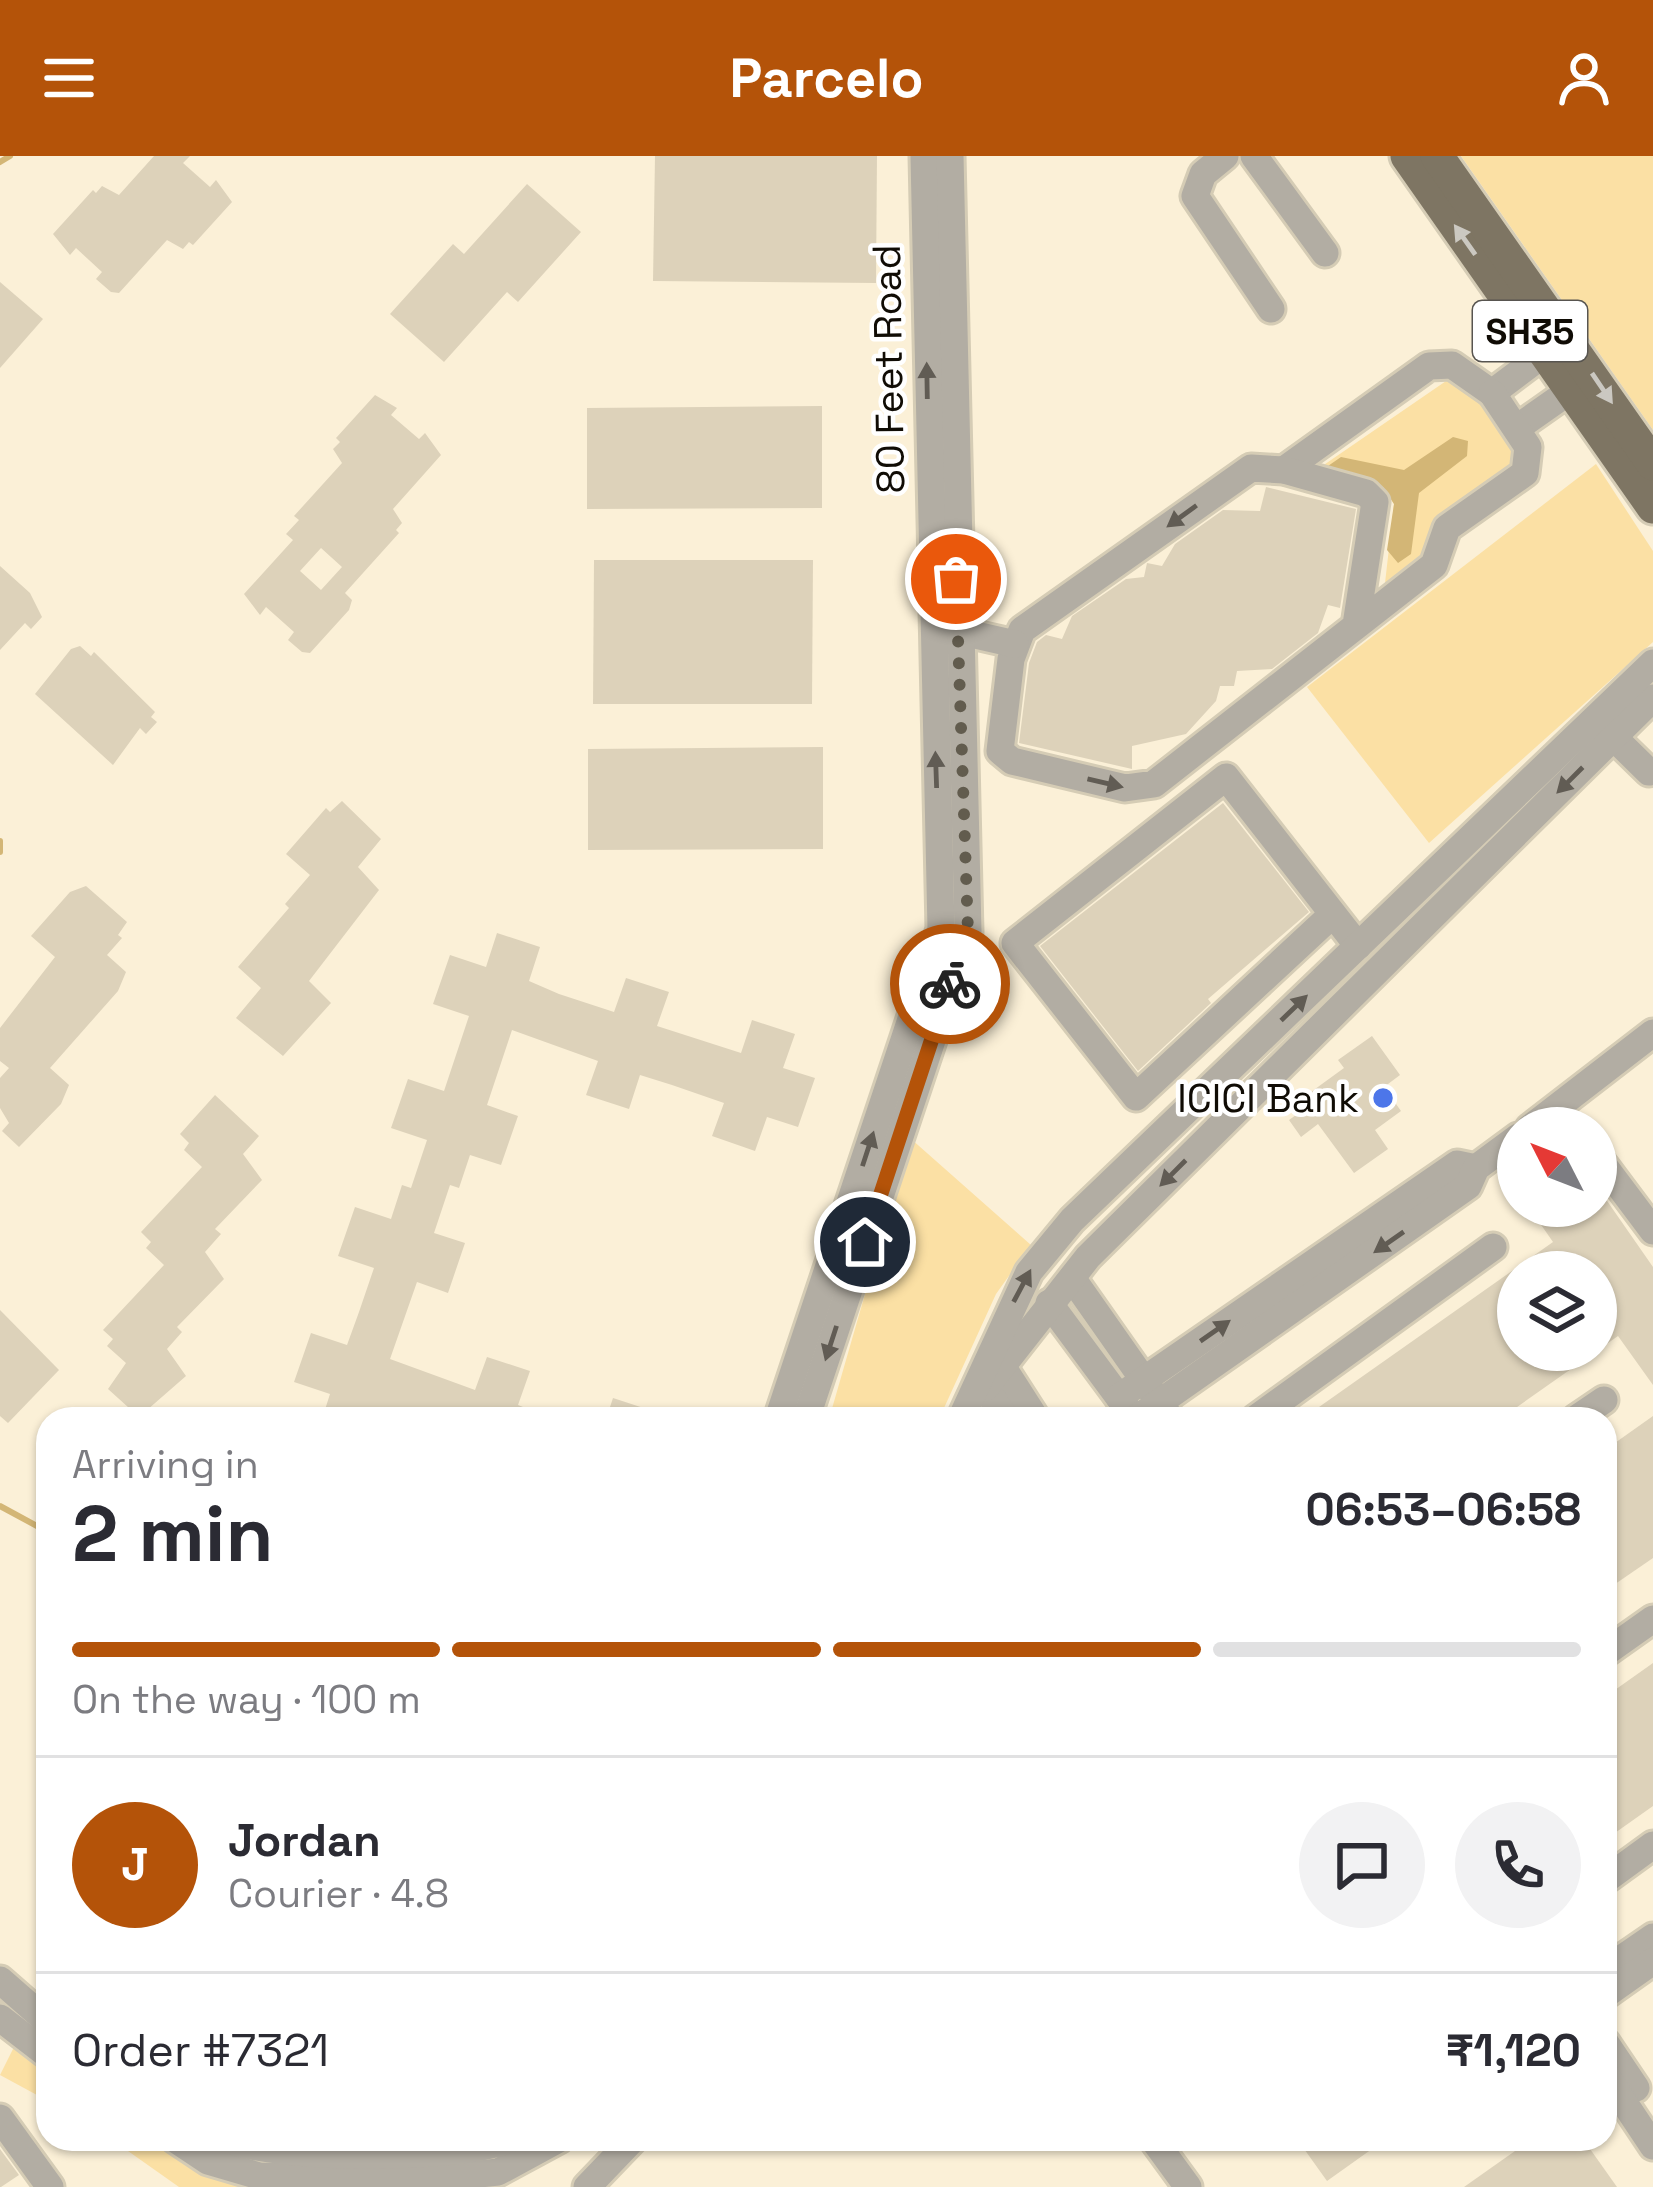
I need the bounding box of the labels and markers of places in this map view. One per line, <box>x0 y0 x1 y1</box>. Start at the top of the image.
pin <box>905 528 1007 630</box>
place label: ICICI Bank <box>1177 1074 1359 1123</box>
marker: ICICI Bank <box>1370 1085 1396 1111</box>
pin <box>814 1191 916 1293</box>

